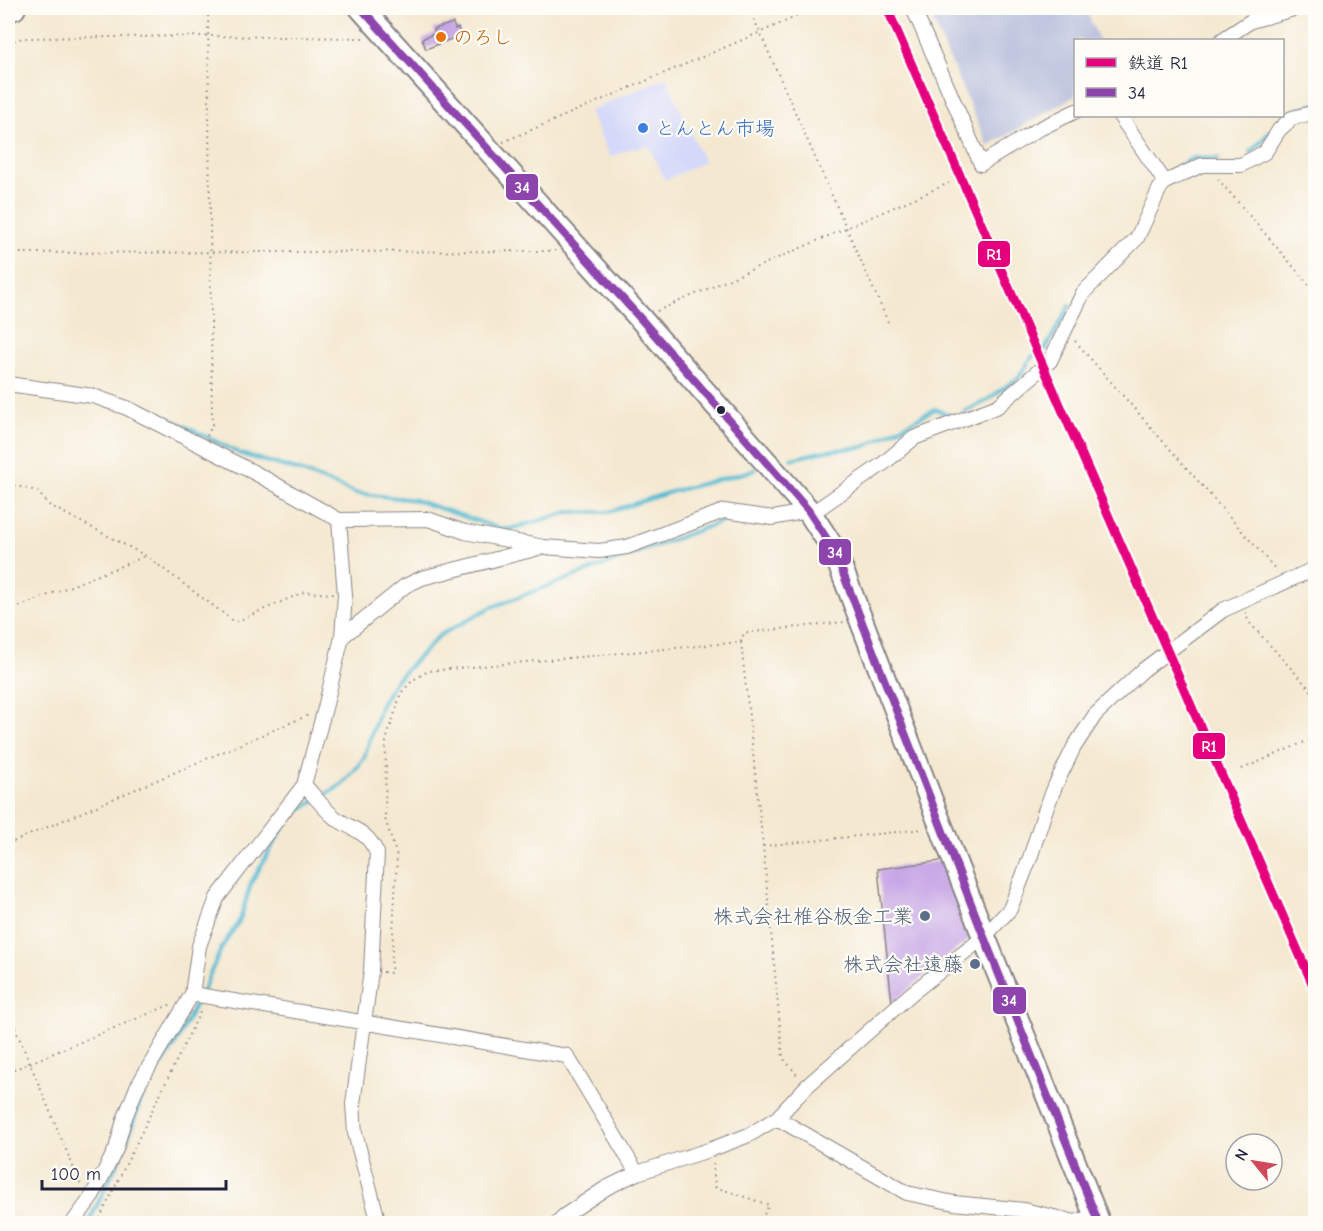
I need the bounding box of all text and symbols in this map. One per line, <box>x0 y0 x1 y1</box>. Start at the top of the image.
place label: のろし <box>453 26 513 49</box>
marker: のろし <box>434 30 448 44</box>
legend <box>1074 39 1284 117</box>
text: 鉄道 R1 <box>1128 53 1188 74</box>
text: 34 <box>1128 83 1146 104</box>
place label: とんとん市場 <box>655 117 775 140</box>
marker: とんとん市場 <box>636 121 650 135</box>
line badge: 34 <box>505 173 539 201</box>
text: 34 <box>514 179 530 197</box>
line badge: R1 <box>977 240 1011 268</box>
text: R1 <box>986 246 1002 264</box>
unlabelled marker <box>715 404 727 416</box>
line badge: 34 <box>818 538 852 566</box>
text: 34 <box>827 544 843 562</box>
line badge: R1 <box>1192 732 1226 760</box>
text: R1 <box>1201 738 1217 756</box>
place label: 株式会社椎谷板金工業 <box>713 905 913 928</box>
marker: 株式会社椎谷板金工業 <box>918 909 932 923</box>
place label: 株式会社遠藤 <box>843 953 963 976</box>
marker: 株式会社遠藤 <box>968 957 982 971</box>
line badge: 34 <box>992 986 1027 1015</box>
text: 34 <box>1001 992 1017 1010</box>
north arrow <box>1224 1132 1284 1192</box>
text: N <box>1231 1146 1252 1164</box>
scale bar <box>42 1153 226 1191</box>
text: 100 m <box>51 1164 101 1185</box>

